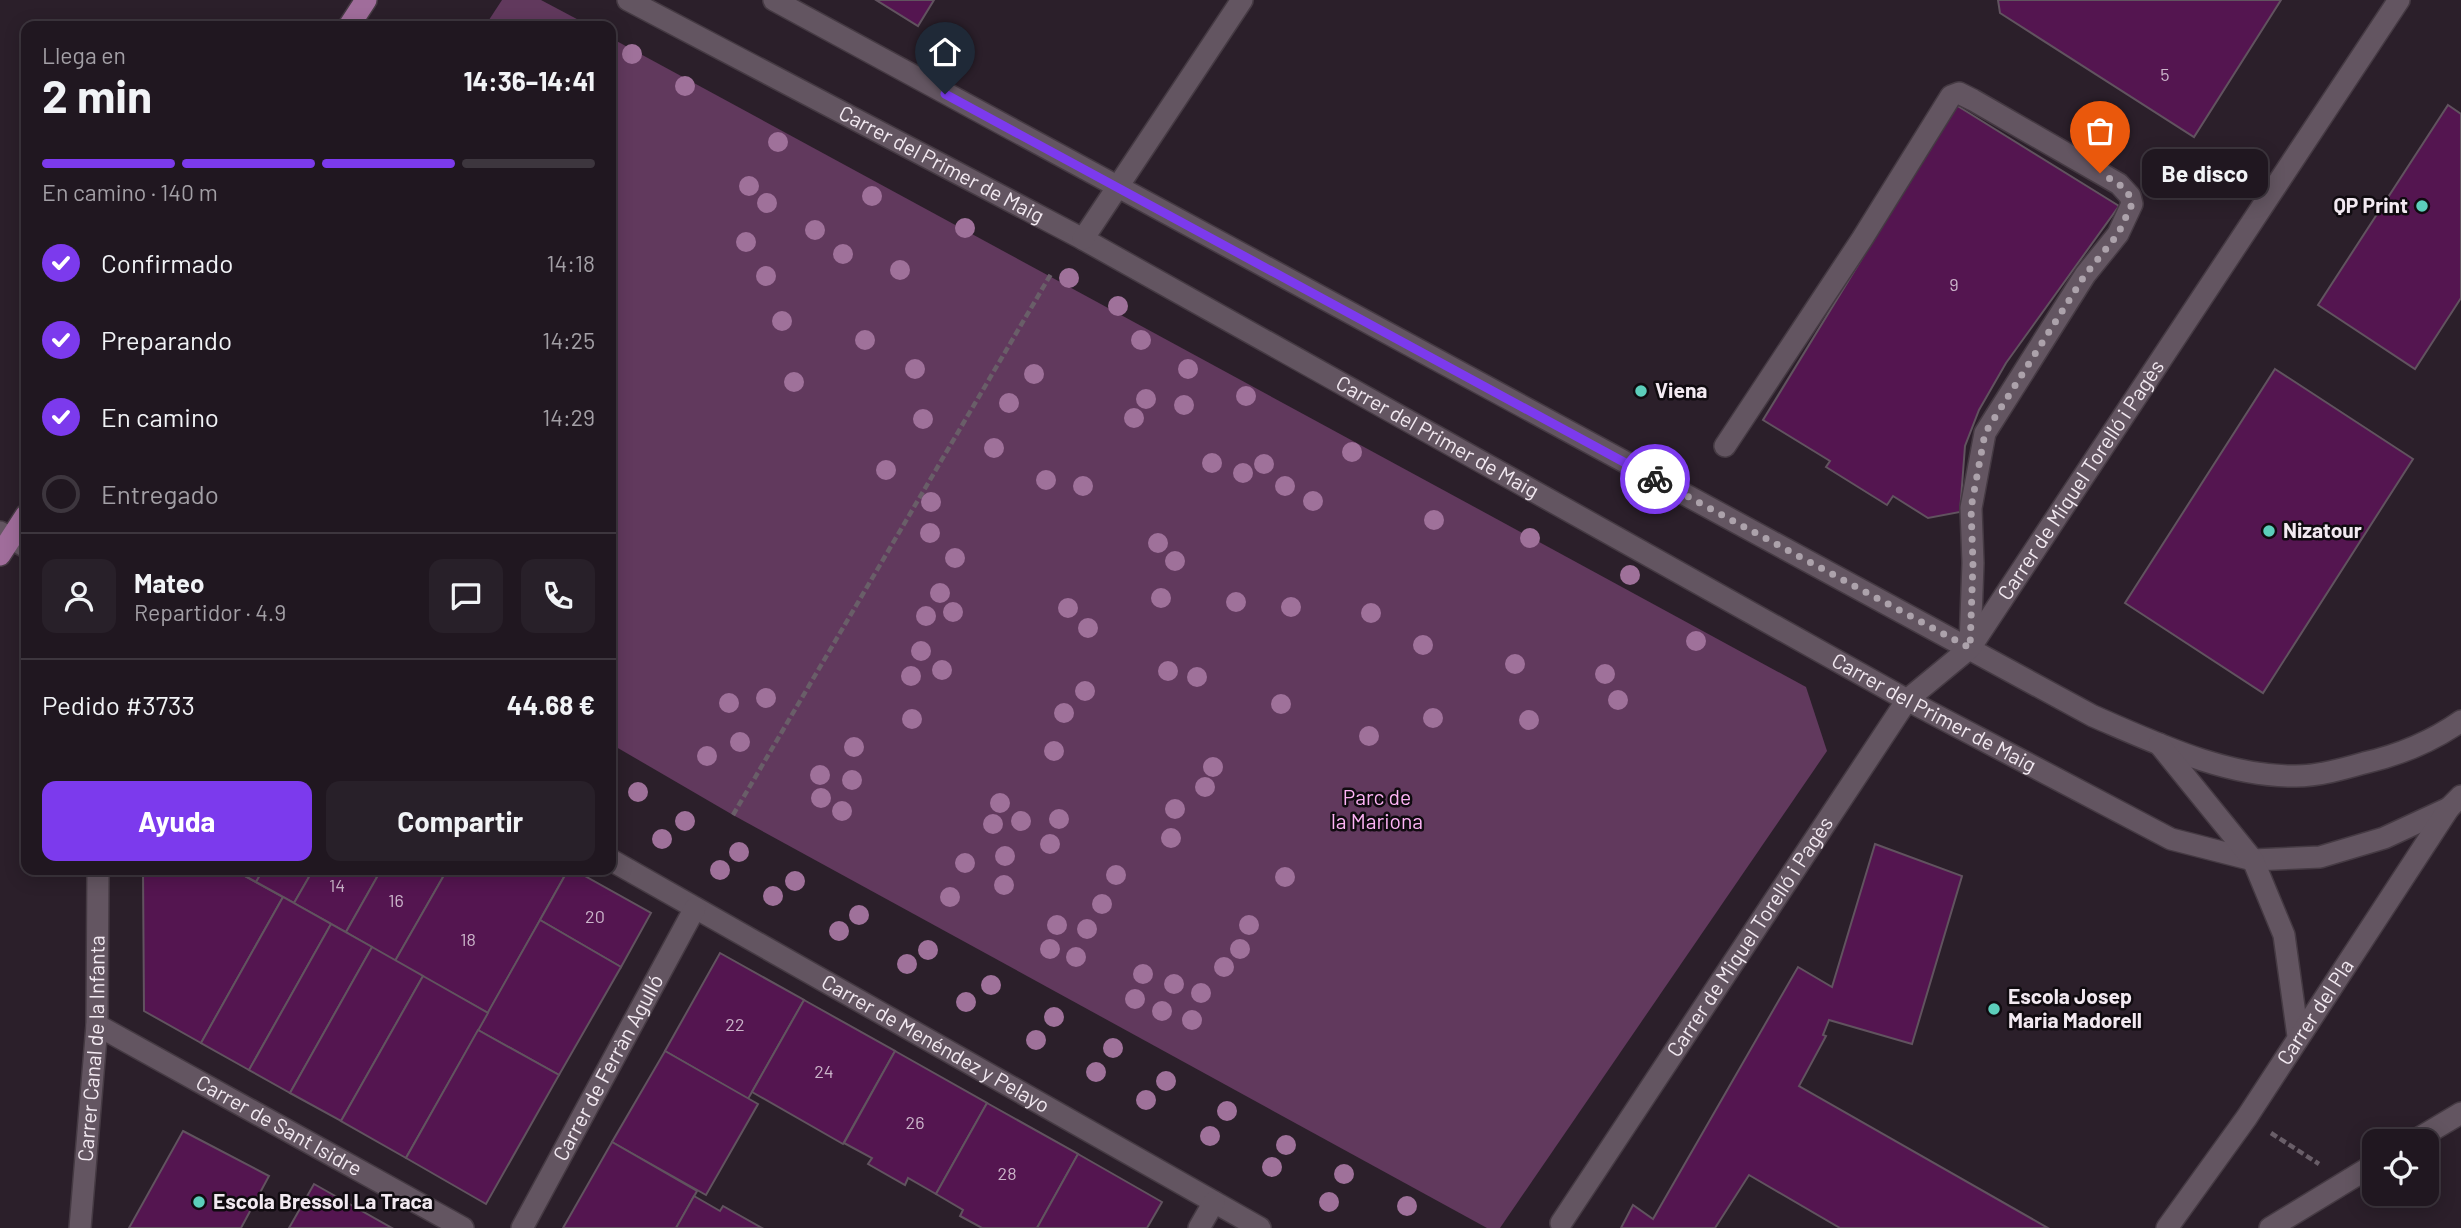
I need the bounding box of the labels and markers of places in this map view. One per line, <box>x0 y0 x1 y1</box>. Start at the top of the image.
pin <box>915 22 975 94</box>
pin <box>2070 101 2130 173</box>
callout: Be disco <box>2142 148 2268 198</box>
place label: QP Print <box>2333 192 2408 217</box>
marker: QP Print <box>2414 198 2430 214</box>
place label: Viena <box>1655 377 1707 402</box>
marker: Viena <box>1633 383 1649 399</box>
place label: Nizatour <box>2283 517 2362 542</box>
marker: Nizatour <box>2261 523 2277 539</box>
place label: Escola Josep Maria Madorell <box>2008 983 2142 1032</box>
marker: Escola Josep Maria Madorell <box>1986 1001 2002 1017</box>
place label: Escola Bressol La Traca <box>213 1188 433 1213</box>
marker: Escola Bressol La Traca <box>191 1194 207 1210</box>

